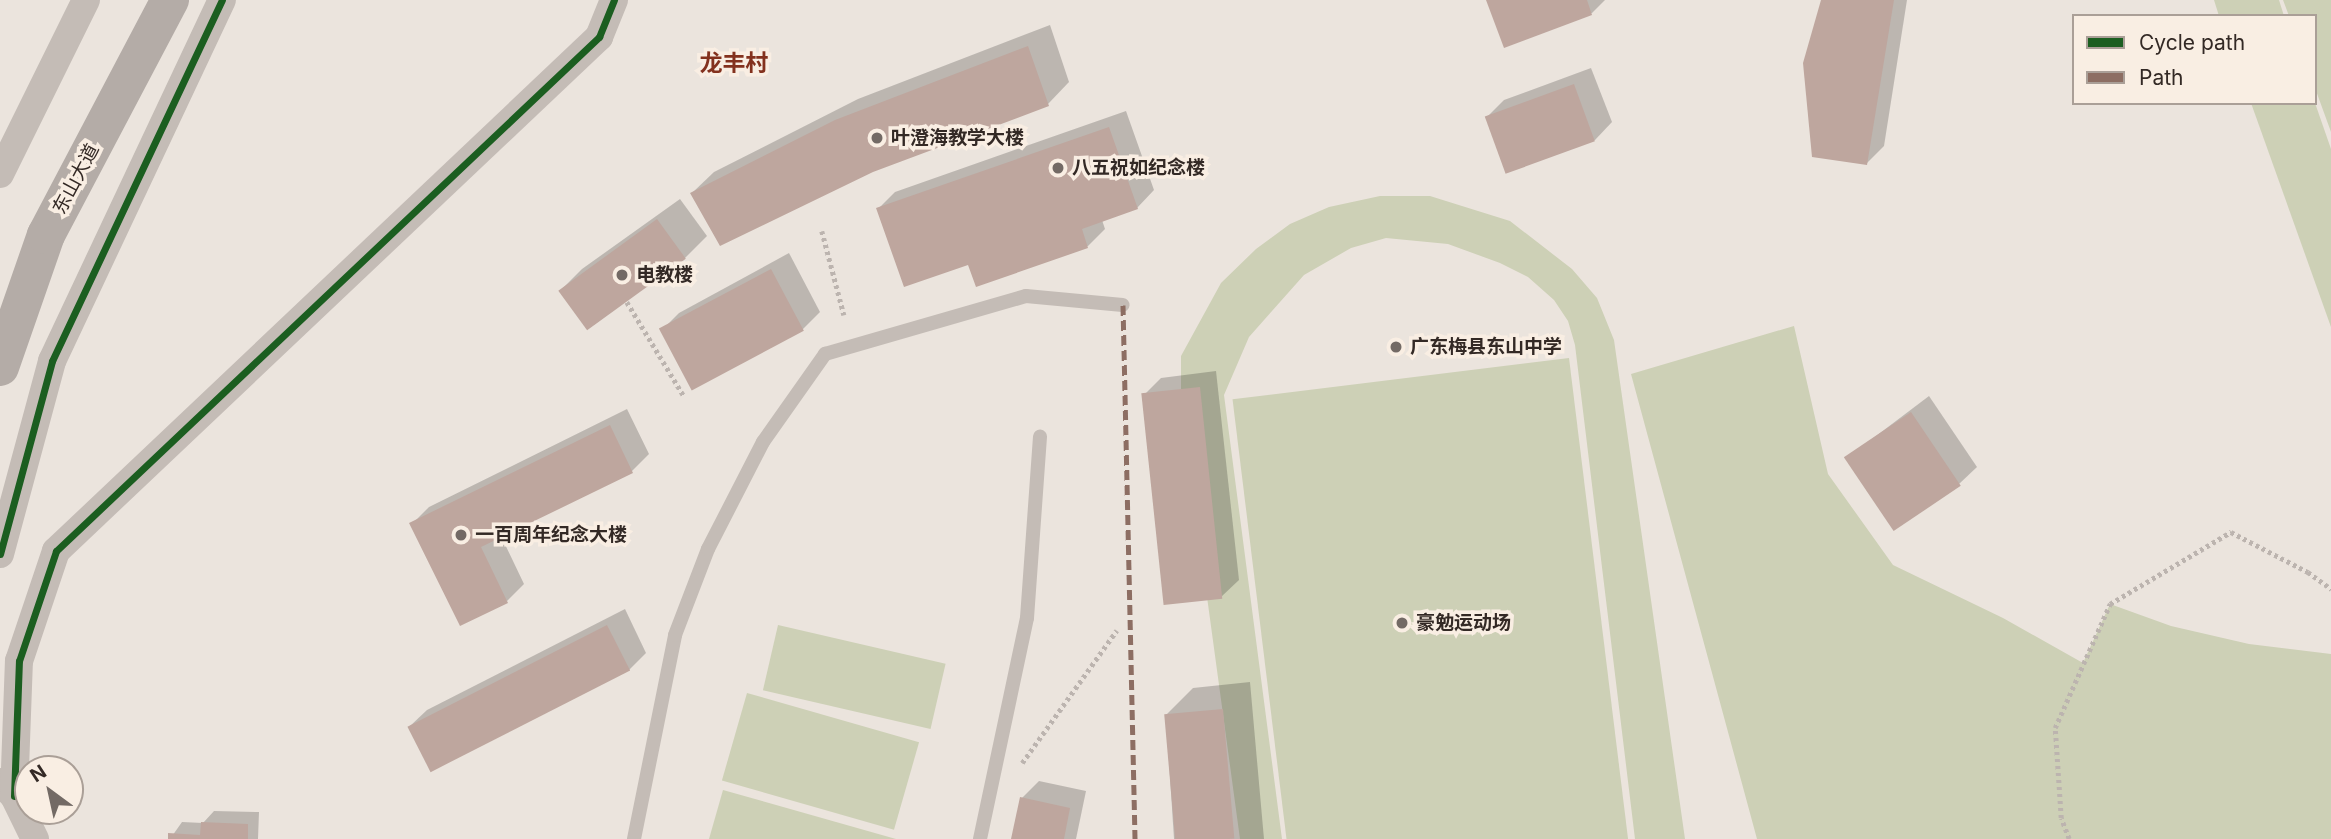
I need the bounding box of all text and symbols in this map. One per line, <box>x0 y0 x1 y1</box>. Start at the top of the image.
legend <box>2072 14 2317 105</box>
text: Cycle path <box>2139 30 2245 55</box>
district label: 龙丰村 <box>700 49 768 77</box>
text: Path <box>2139 65 2184 90</box>
place label: 叶澄海教学大楼 <box>891 127 1024 149</box>
marker: 叶澄海教学大楼 <box>869 130 885 146</box>
street label: 东山大道 <box>48 140 104 218</box>
place label: 八五祝如纪念楼 <box>1072 157 1205 179</box>
marker: 八五祝如纪念楼 <box>1050 160 1066 176</box>
place label: 电教楼 <box>636 264 693 286</box>
marker: 电教楼 <box>614 267 630 283</box>
place label: 广东梅县东山中学 <box>1410 336 1562 358</box>
marker: 广东梅县东山中学 <box>1388 339 1404 355</box>
place label: 一百周年纪念大楼 <box>475 524 627 546</box>
marker: 一百周年纪念大楼 <box>453 527 469 543</box>
place label: 豪勉运动场 <box>1416 612 1511 634</box>
marker: 豪勉运动场 <box>1394 615 1410 631</box>
north arrow <box>14 755 84 825</box>
text: N <box>26 760 51 787</box>

